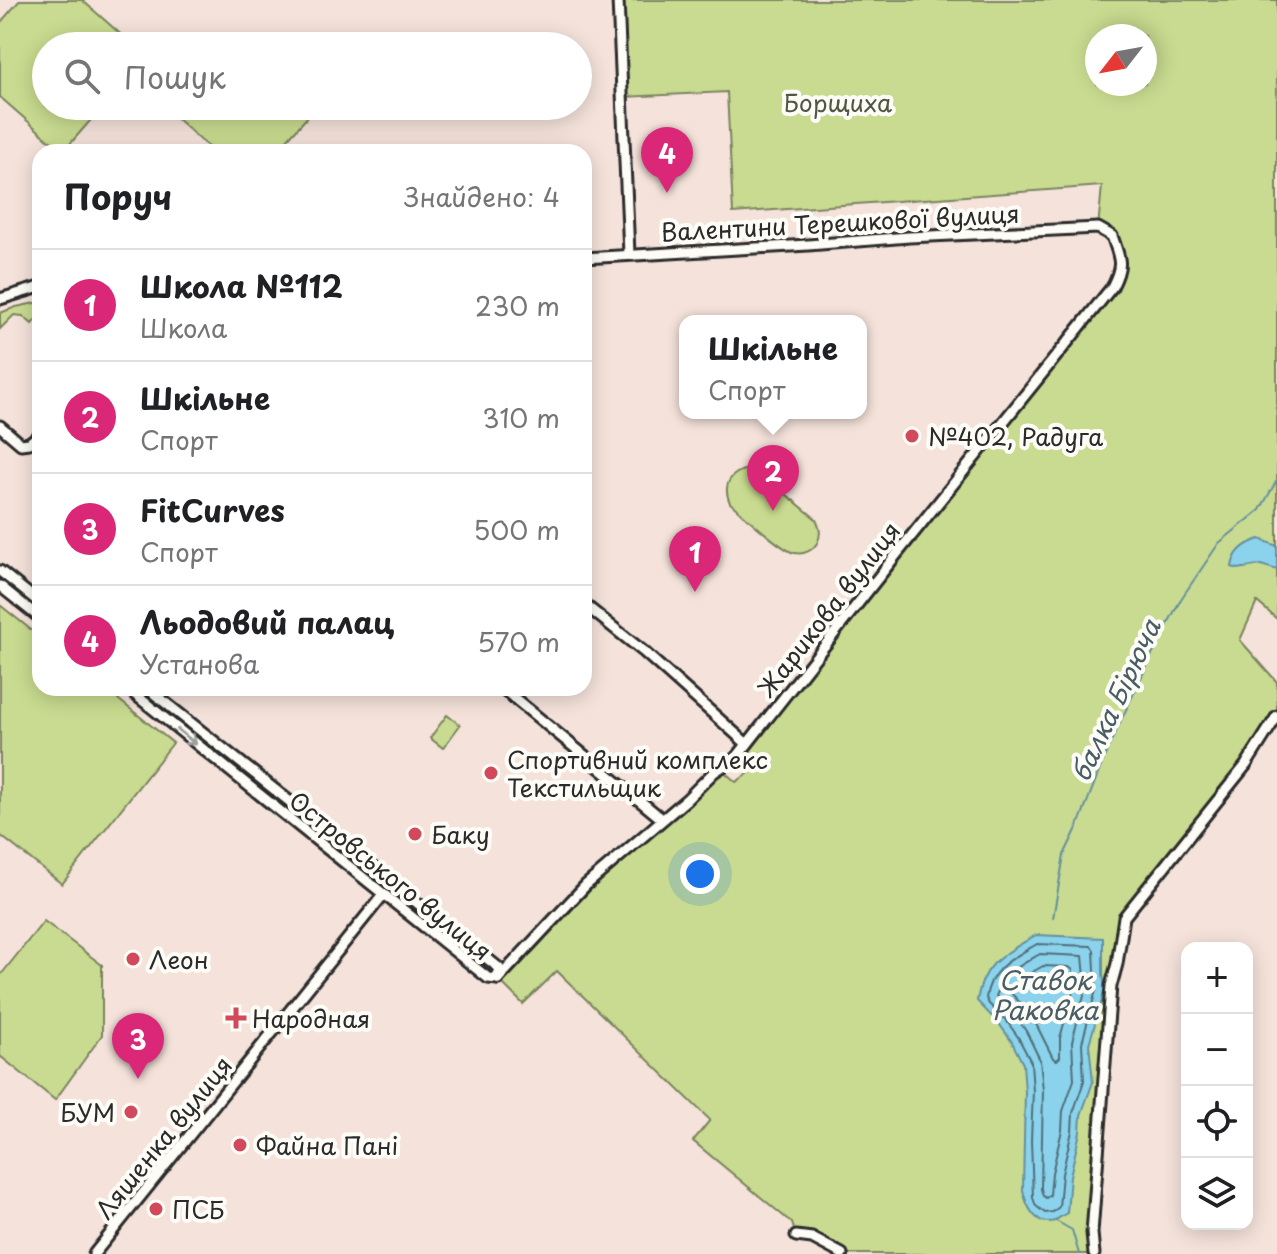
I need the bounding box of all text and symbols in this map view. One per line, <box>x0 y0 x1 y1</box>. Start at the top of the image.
north arrow <box>1085 24 1157 96</box>
search box <box>32 32 592 120</box>
icon: search <box>60 54 104 98</box>
text: Пошук <box>124 54 226 99</box>
park label: Борщиха <box>784 84 892 120</box>
pin: 4 <box>641 127 693 193</box>
text: Поруч <box>64 170 172 222</box>
text: Знайдено: 4 <box>404 177 560 216</box>
street label: Валентини Терешкової вулиця <box>660 195 1020 249</box>
text: Школа №112 <box>140 263 343 308</box>
text: 1 <box>84 286 96 325</box>
text: 230 m <box>475 286 560 325</box>
text: Школа <box>140 308 227 347</box>
popup <box>679 315 867 419</box>
text: Шкільне <box>708 325 838 370</box>
text: Спорт <box>708 370 785 409</box>
text: Шкільне <box>140 375 270 420</box>
text: 2 <box>81 398 99 437</box>
text: 310 m <box>482 398 560 437</box>
place label: №402, Радуга <box>928 418 1103 454</box>
text: Спорт <box>140 420 218 459</box>
marker: №402, Радуга <box>903 427 921 445</box>
pin: 2 <box>747 445 799 511</box>
text: FitCurves <box>140 487 285 532</box>
text: 3 <box>81 510 99 549</box>
text: 500 m <box>473 510 560 549</box>
street label: Жарикова вулиця <box>748 514 908 704</box>
pin: 1 <box>669 526 721 592</box>
text: Спорт <box>140 532 218 571</box>
text: Льодовий палац <box>140 599 394 644</box>
water label: балка Бірюча <box>1060 611 1170 788</box>
text: 4 <box>81 622 99 661</box>
text: 570 m <box>477 622 560 661</box>
text: Установа <box>140 644 259 683</box>
one-way arrow <box>176 728 197 746</box>
place label: Спортивний комплекс Текстильщик <box>507 741 768 805</box>
marker: Спортивний комплекс Текстильщик <box>482 764 500 782</box>
street label: Островського вулиця <box>282 782 500 968</box>
place label: Баку <box>431 816 490 852</box>
marker: Баку <box>406 825 424 843</box>
your location <box>680 854 720 894</box>
place label: Леон <box>149 941 209 977</box>
map controls <box>1181 942 1253 1230</box>
button: + <box>1181 942 1253 1014</box>
marker: Леон <box>124 950 142 968</box>
water label: Ставок Раковка <box>992 960 1099 1029</box>
place label: Народная <box>252 1000 370 1036</box>
marker: Народная <box>227 1009 245 1027</box>
pin: 3 <box>112 1013 164 1079</box>
button: − <box>1181 1014 1253 1086</box>
street label: Ляшенка вулиця <box>86 1048 240 1226</box>
button: locate <box>1181 1086 1253 1158</box>
place label: БУМ <box>60 1094 115 1130</box>
marker: БУМ <box>122 1103 140 1121</box>
place label: Файна Пані <box>256 1127 398 1163</box>
marker: Файна Пані <box>231 1136 249 1154</box>
button: layers <box>1181 1158 1253 1230</box>
place label: ПСБ <box>172 1191 225 1227</box>
marker: ПСБ <box>147 1200 165 1218</box>

